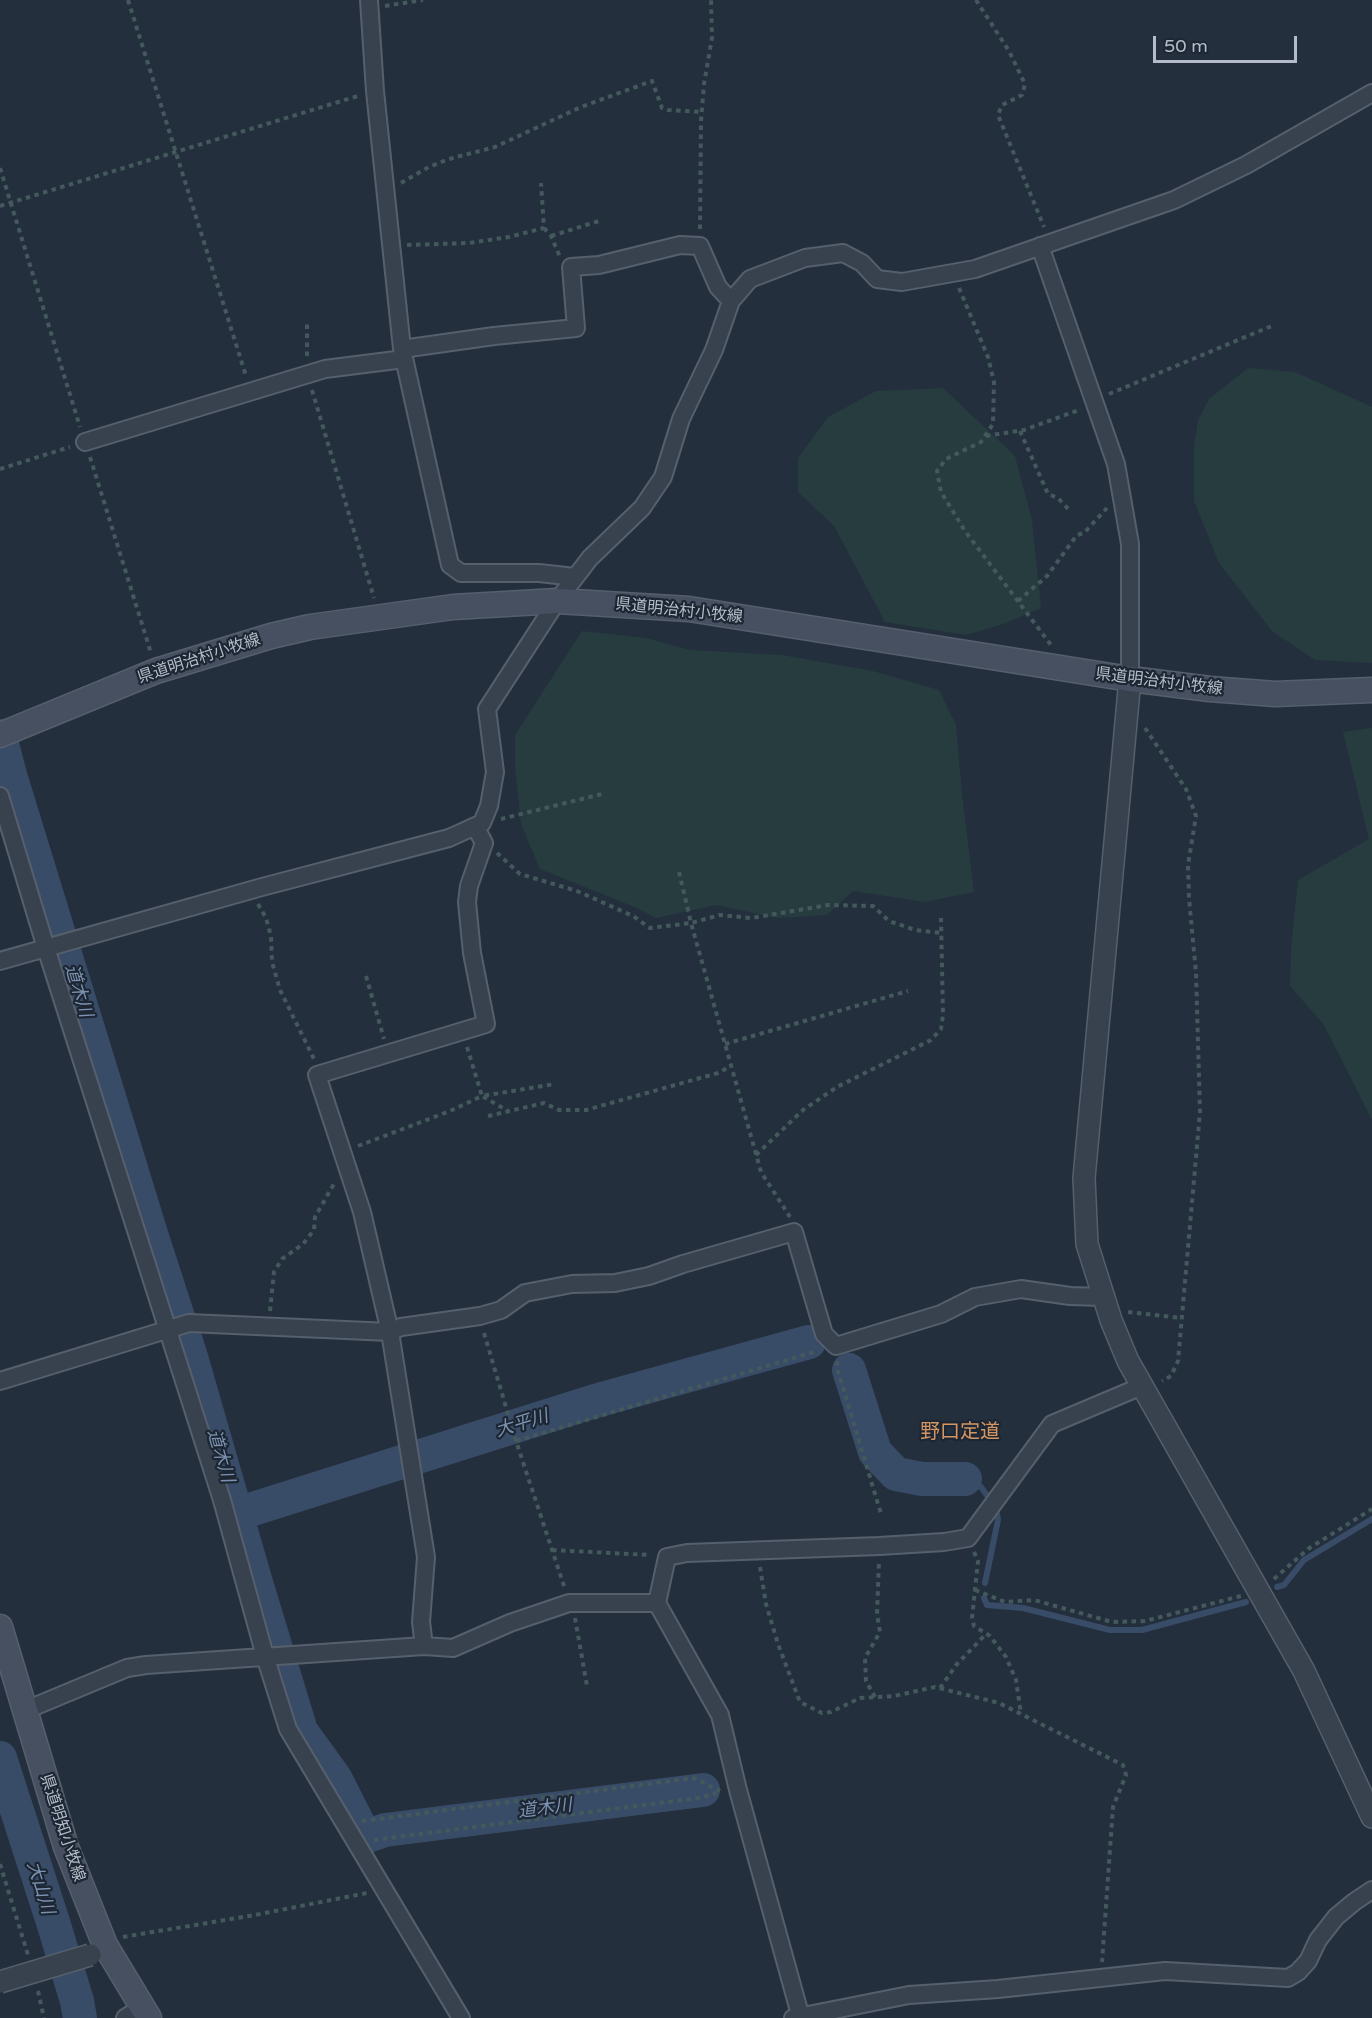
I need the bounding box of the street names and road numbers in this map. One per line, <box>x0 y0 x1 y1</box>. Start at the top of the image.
street label: 県道明治村小牧線 <box>614 595 744 627</box>
street label: 県道明治村小牧線 <box>135 630 263 688</box>
street label: 県道明治村小牧線 <box>1094 665 1224 699</box>
street label: 県道明知小牧線 <box>36 1772 88 1884</box>

